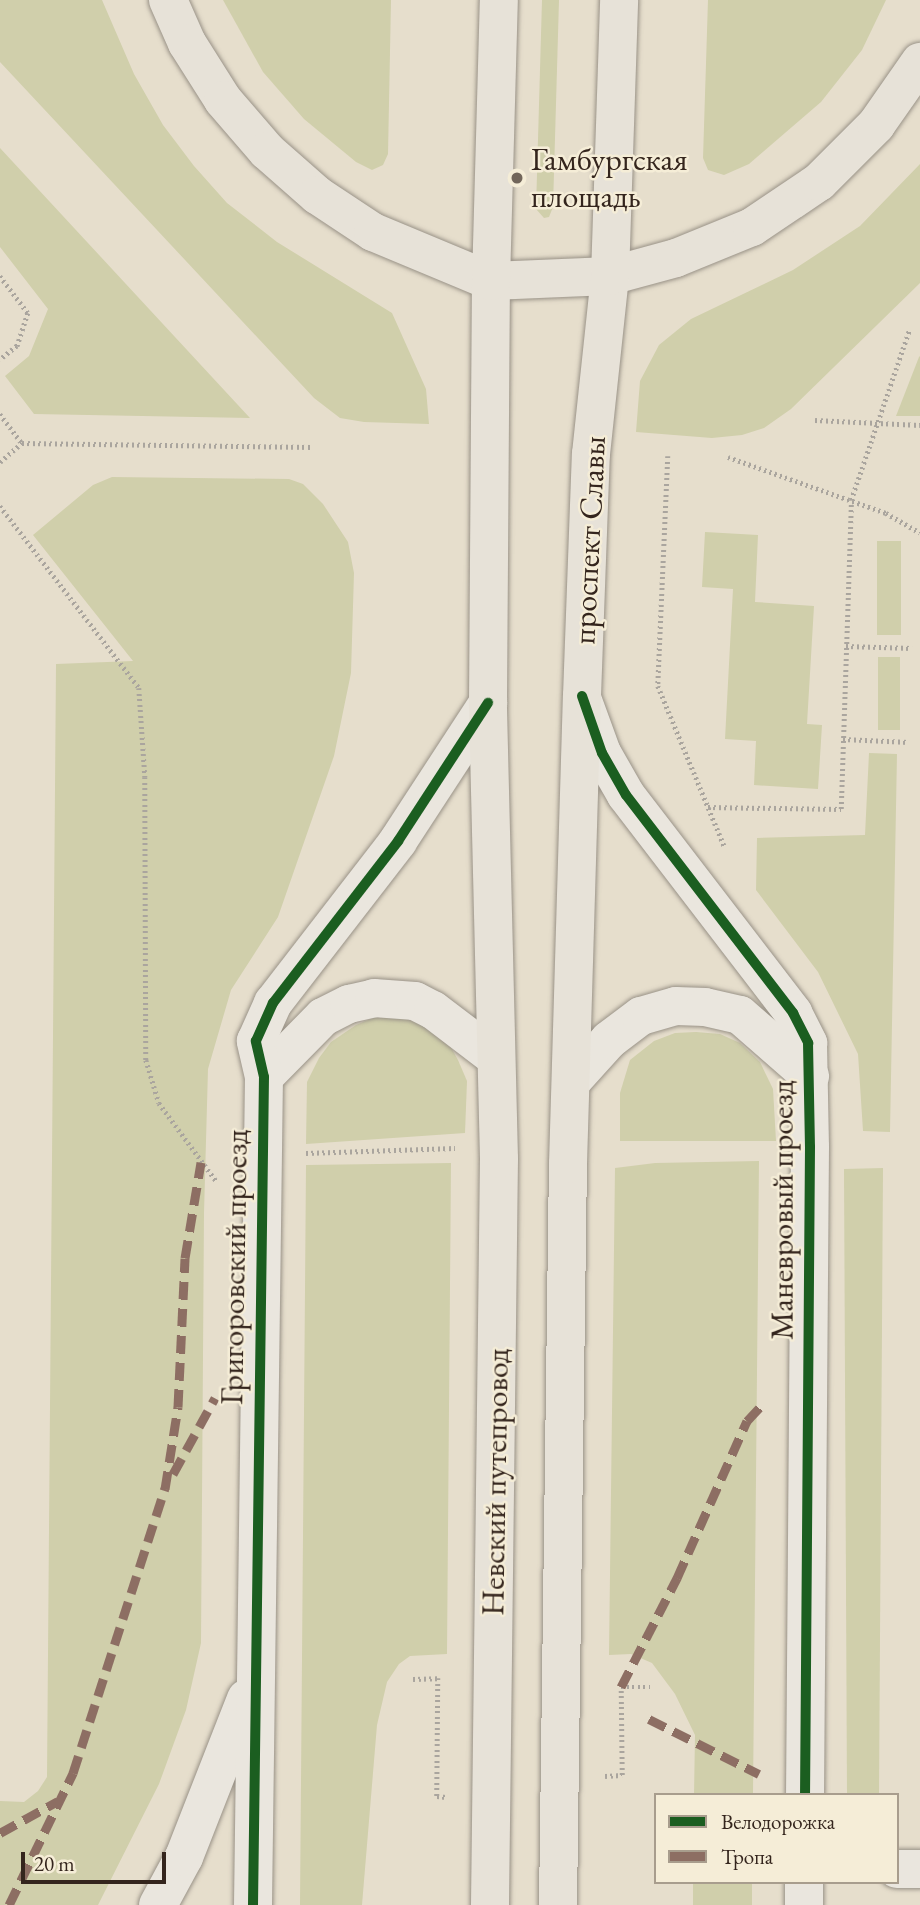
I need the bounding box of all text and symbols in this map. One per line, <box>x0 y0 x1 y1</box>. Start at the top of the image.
place label: Гамбургская площадь <box>531 141 688 216</box>
marker: Гамбургская площадь <box>509 170 525 186</box>
street label: проспект Славы <box>564 435 614 645</box>
street label: Маневровый проезд <box>763 1080 801 1340</box>
street label: Григоровский проезд <box>212 1129 256 1405</box>
street label: Невский путепровод <box>473 1348 517 1616</box>
legend <box>654 1793 899 1884</box>
text: Велодорожка <box>721 1808 835 1835</box>
scale bar <box>24 1839 170 1883</box>
text: Тропа <box>721 1843 773 1870</box>
text: 20 m <box>34 1850 75 1877</box>

